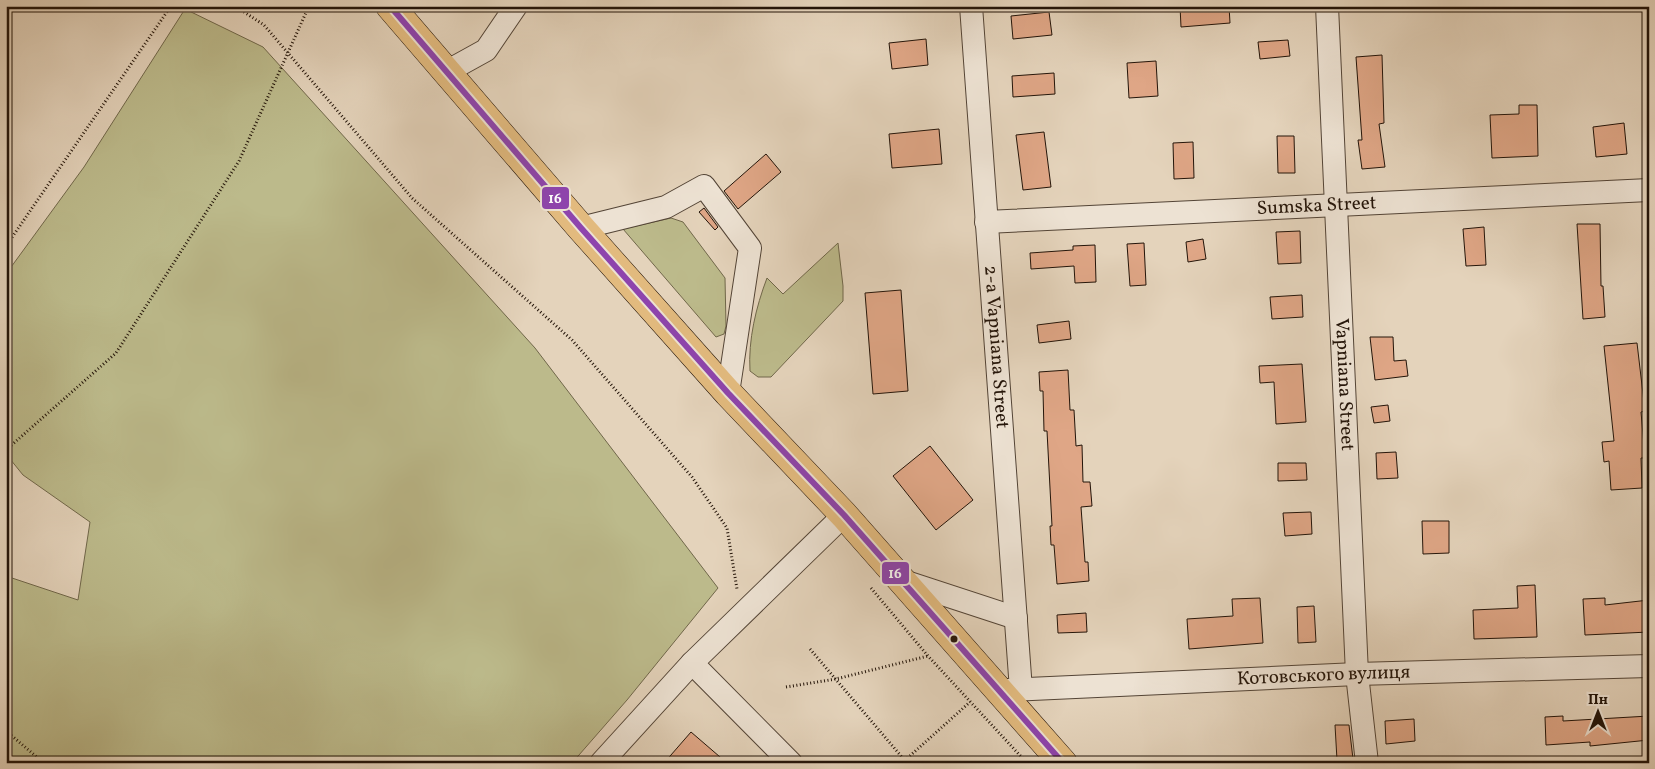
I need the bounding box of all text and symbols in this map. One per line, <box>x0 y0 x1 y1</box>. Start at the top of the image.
line badge: 16 <box>541 186 570 210</box>
text: 16 <box>548 190 562 209</box>
street label: Sumska Street <box>1256 190 1377 222</box>
street label: 2-a Vapniana Street <box>977 265 1015 430</box>
street label: Vapniana Street <box>1328 318 1360 452</box>
line badge: 16 <box>881 561 910 585</box>
text: 16 <box>888 565 902 584</box>
unlabelled marker <box>949 634 959 644</box>
street label: Котовського вулиця <box>1236 660 1411 692</box>
north arrow <box>1572 686 1622 736</box>
text: Пн <box>1588 691 1608 710</box>

